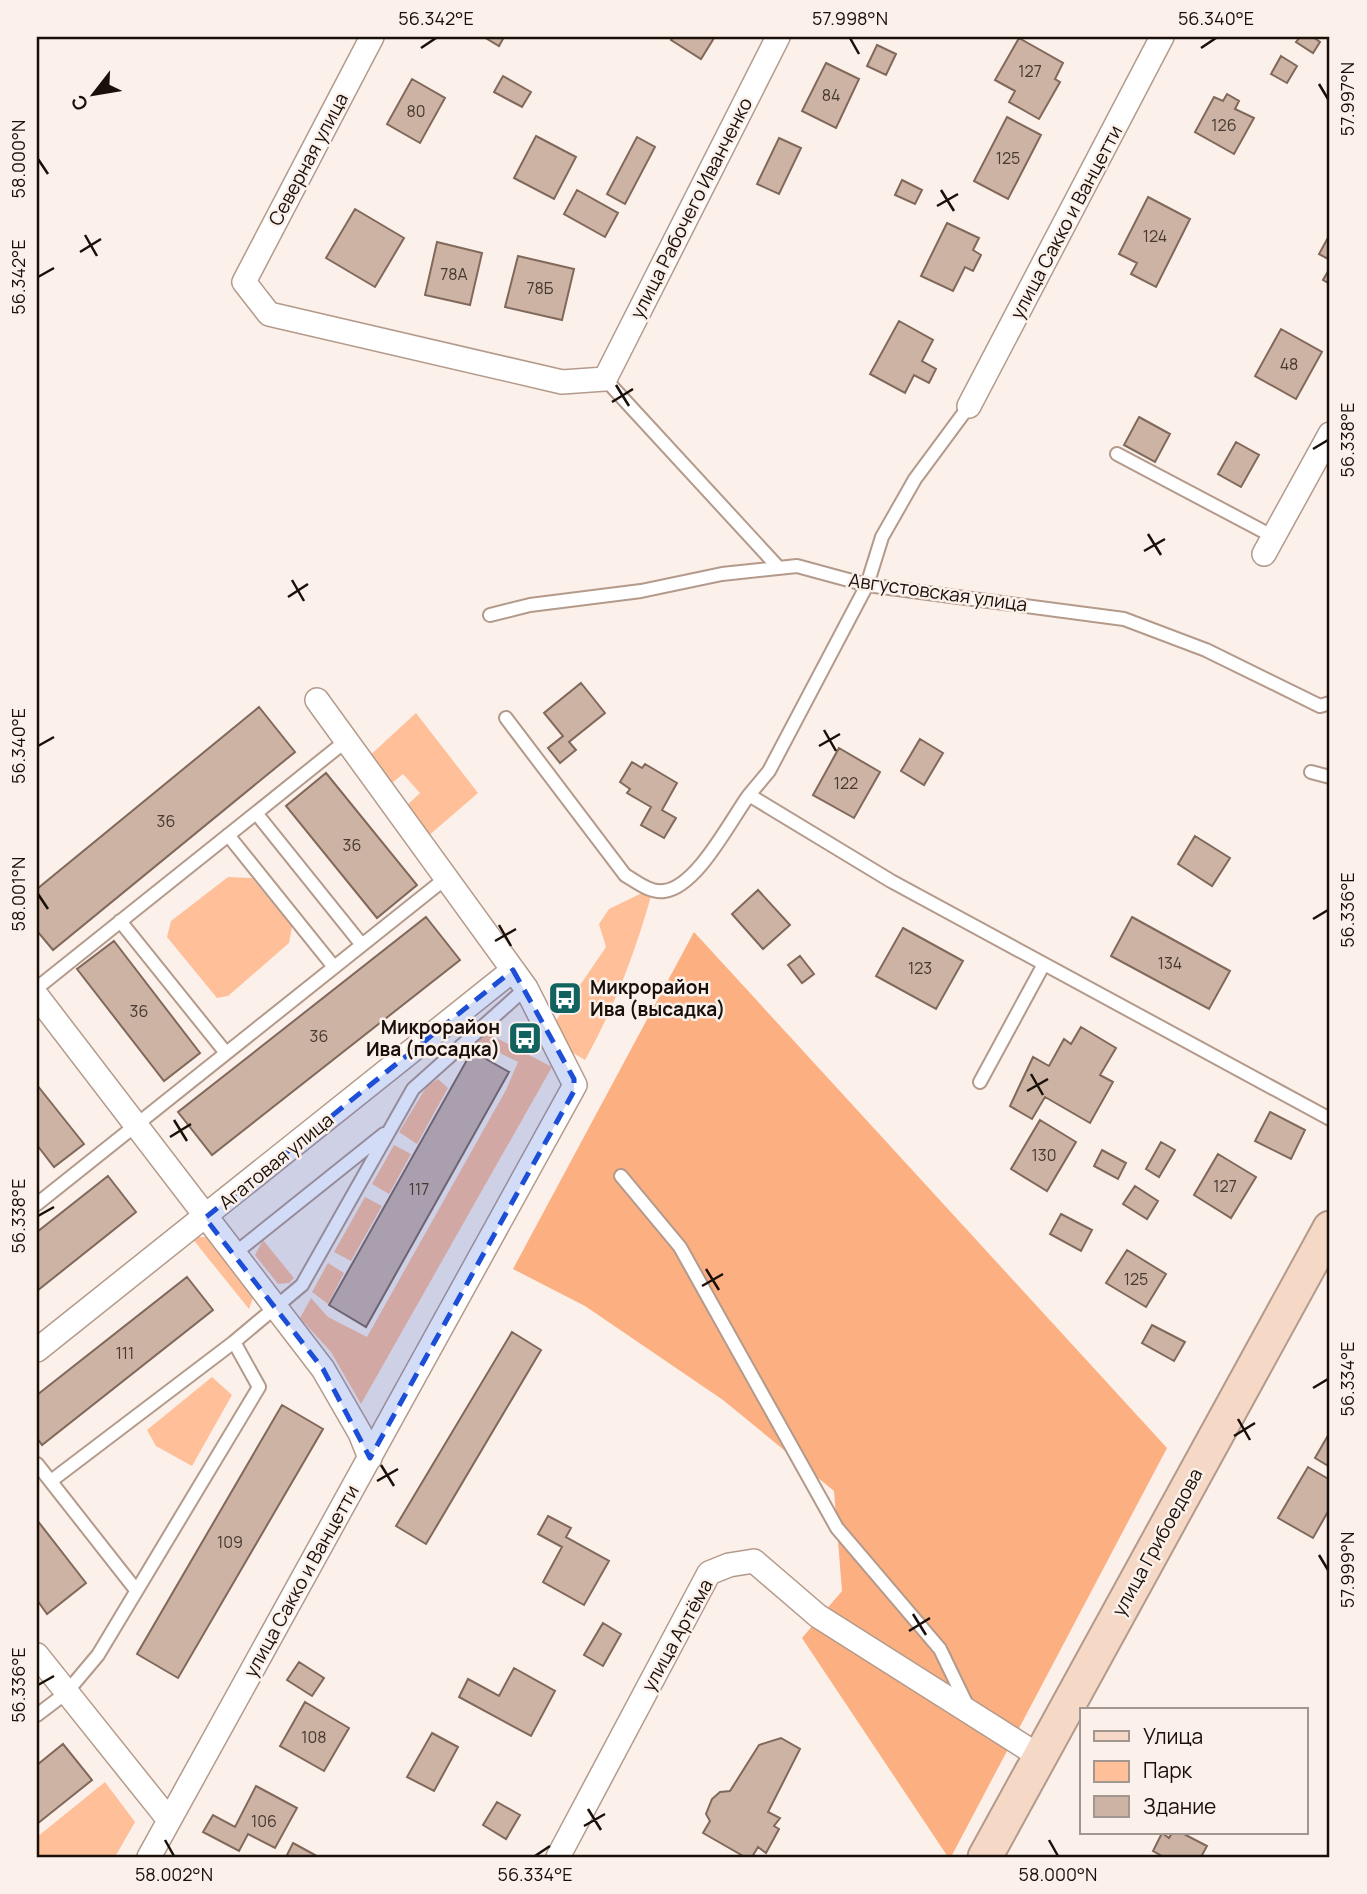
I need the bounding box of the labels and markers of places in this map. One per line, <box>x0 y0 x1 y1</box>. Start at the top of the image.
place label: Микрорайон Ива (высадка) <box>590 974 725 1022</box>
bus stop icon: Микрорайон Ива (высадка) <box>546 979 584 1017</box>
place label: Микрорайон Ива (посадка) <box>366 1014 500 1062</box>
bus stop icon: Микрорайон Ива (посадка) <box>506 1019 544 1057</box>

